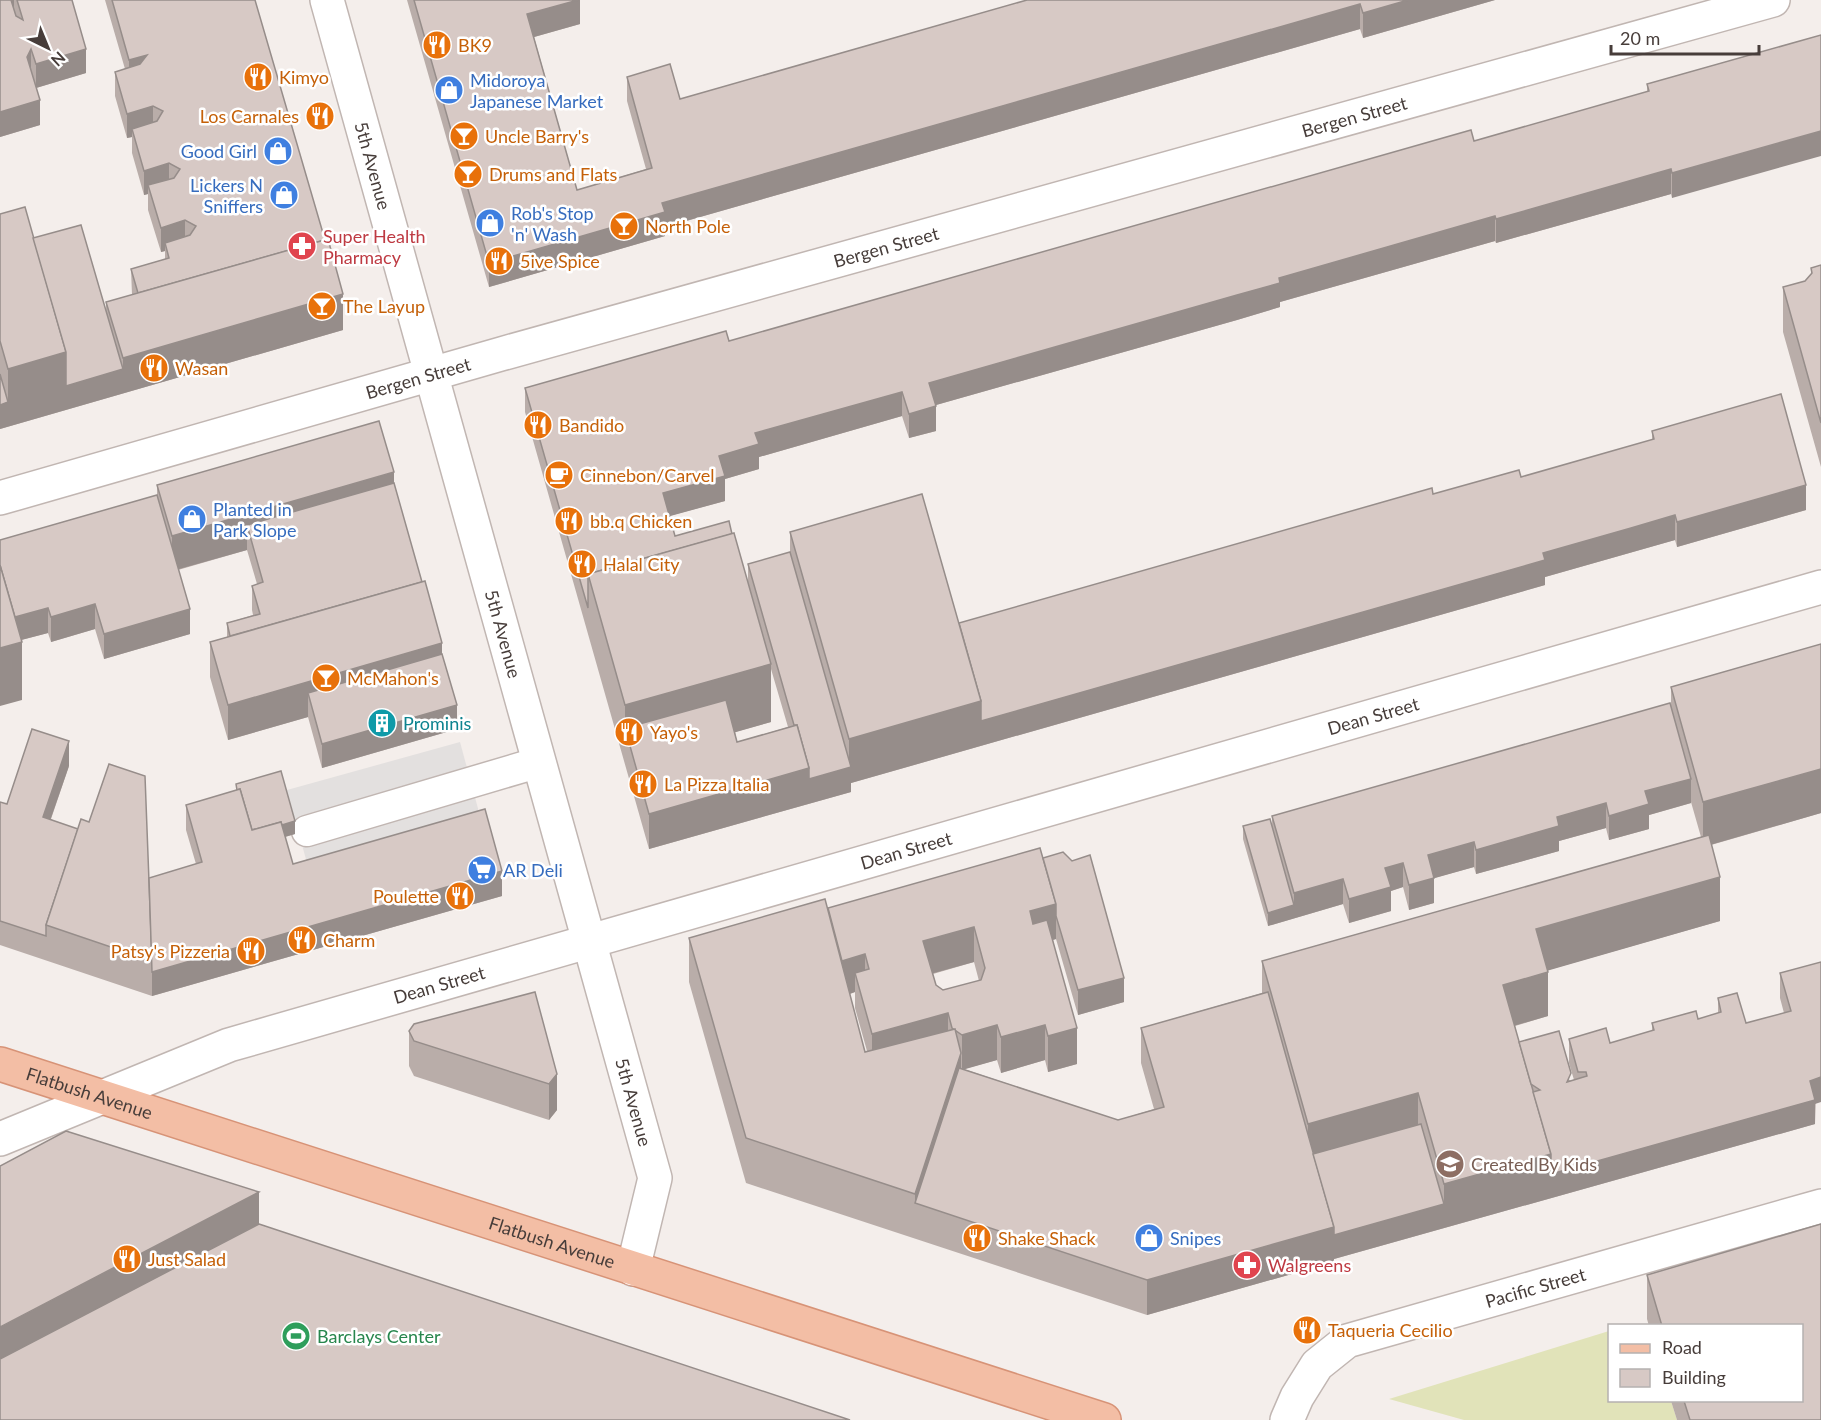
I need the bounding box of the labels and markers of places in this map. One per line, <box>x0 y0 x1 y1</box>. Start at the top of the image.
restaurant icon: BK9 <box>421 29 453 61</box>
place label: BK9 <box>458 34 492 56</box>
restaurant icon: Kimyo <box>242 61 274 93</box>
place label: Kimyo <box>279 66 329 88</box>
place label: Midoroya Japanese Market <box>470 69 604 112</box>
shop icon: Midoroya Japanese Market <box>433 74 465 106</box>
restaurant icon: Los Carnales <box>304 100 336 132</box>
place label: Los Carnales <box>200 105 299 127</box>
bar icon: Uncle Barry's <box>448 120 480 152</box>
place label: Uncle Barry's <box>485 125 589 147</box>
shop icon: Good Girl <box>262 135 294 167</box>
place label: Good Girl <box>181 140 257 162</box>
bar icon: Drums and Flats <box>452 158 484 190</box>
place label: Drums and Flats <box>489 163 618 185</box>
place label: Lickers N Sniffers <box>190 174 263 217</box>
shop icon: Lickers N Sniffers <box>268 179 300 211</box>
place label: Rob's Stop 'n' Wash <box>511 202 594 245</box>
shop icon: Rob's Stop 'n' Wash <box>474 207 506 239</box>
bar icon: North Pole <box>608 210 640 242</box>
place label: North Pole <box>645 215 731 237</box>
place label: Super Health Pharmacy <box>323 225 426 268</box>
pharmacy icon: Super Health Pharmacy <box>286 230 318 262</box>
restaurant icon: 5ive Spice <box>483 245 515 277</box>
place label: 5ive Spice <box>520 250 600 272</box>
bar icon: The Layup <box>306 290 338 322</box>
place label: The Layup <box>343 295 425 317</box>
restaurant icon: Wasan <box>138 352 170 384</box>
place label: Wasan <box>175 357 228 379</box>
restaurant icon: Bandido <box>522 409 554 441</box>
place label: Bandido <box>559 414 624 436</box>
cafe icon: Cinnebon/Carvel <box>543 459 575 491</box>
place label: Cinnebon/Carvel <box>580 464 715 486</box>
place label: Planted in Park Slope <box>213 498 296 541</box>
shop icon: Planted in Park Slope <box>176 503 208 535</box>
restaurant icon: bb.q Chicken <box>553 505 585 537</box>
place label: bb.q Chicken <box>590 510 692 532</box>
restaurant icon: Halal City <box>566 548 598 580</box>
place label: Halal City <box>603 553 680 575</box>
bar icon: McMahon's <box>310 662 342 694</box>
place label: McMahon's <box>347 667 439 689</box>
building icon: Prominis <box>366 707 398 739</box>
place label: Prominis <box>403 712 472 734</box>
restaurant icon: Yayo's <box>613 716 645 748</box>
place label: Yayo's <box>650 721 698 743</box>
restaurant icon: La Pizza Italia <box>627 768 659 800</box>
place label: La Pizza Italia <box>664 773 769 795</box>
supermarket icon: AR Deli <box>466 854 498 886</box>
place label: AR Deli <box>503 859 563 881</box>
restaurant icon: Poulette <box>444 880 476 912</box>
place label: Poulette <box>373 885 439 907</box>
restaurant icon: Charm <box>286 924 318 956</box>
place label: Charm <box>323 929 375 951</box>
restaurant icon: Patsy's Pizzeria <box>235 935 267 967</box>
place label: Patsy's Pizzeria <box>111 940 230 962</box>
school or university icon: Created By Kids <box>1434 1148 1466 1180</box>
place label: Created By Kids <box>1471 1153 1597 1175</box>
restaurant icon: Shake Shack <box>961 1222 993 1254</box>
shop icon: Snipes <box>1133 1222 1165 1254</box>
place label: Shake Shack <box>998 1227 1097 1249</box>
place label: Snipes <box>1170 1227 1222 1249</box>
restaurant icon: Just Salad <box>111 1243 143 1275</box>
place label: Just Salad <box>148 1248 226 1270</box>
pharmacy icon: Walgreens <box>1231 1249 1263 1281</box>
place label: Walgreens <box>1268 1254 1351 1276</box>
restaurant icon: Taqueria Cecilio <box>1291 1314 1323 1346</box>
place label: Taqueria Cecilio <box>1328 1319 1453 1341</box>
sports icon: Barclays Center <box>280 1320 312 1352</box>
place label: Barclays Center <box>317 1325 441 1347</box>

